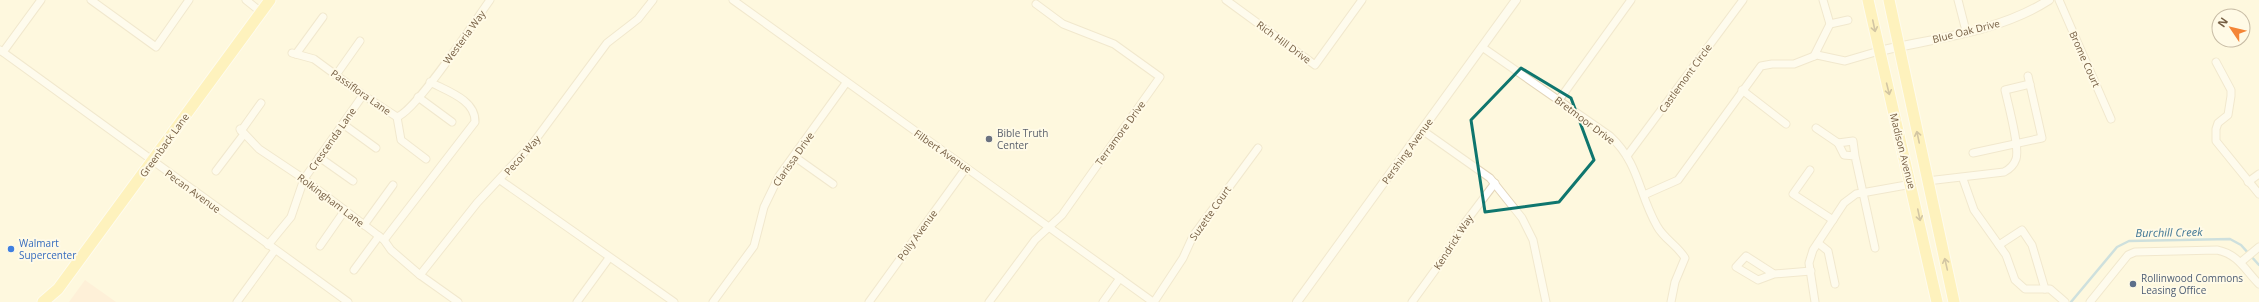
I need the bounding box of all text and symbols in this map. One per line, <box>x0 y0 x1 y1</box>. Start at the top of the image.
street label: Westeria Way <box>440 6 489 67</box>
north arrow <box>2211 8 2251 48</box>
text: N <box>2214 14 2231 30</box>
street label: Blue Oak Drive <box>1931 16 2002 46</box>
street label: Rich Hill Drive <box>1254 17 1314 67</box>
one-way arrow <box>1870 19 1878 32</box>
street label: Brome Court <box>2066 29 2104 90</box>
street label: Castlemont Circle <box>1655 41 1715 115</box>
street label: Passiflora Lane <box>328 66 394 118</box>
one-way arrow <box>1885 82 1893 95</box>
street label: Bretmoor Drive <box>1552 93 1618 148</box>
street label: Terramore Drive <box>1092 97 1148 168</box>
street label: Crescenda Lane <box>305 104 359 173</box>
street label: Greenback Lane <box>136 110 192 180</box>
street label: Madison Avenue <box>1887 112 1919 191</box>
street label: Pershing Avenue <box>1378 115 1436 187</box>
street label: Filbert Avenue <box>912 126 975 176</box>
place label: Bible Truth Center <box>997 126 1048 152</box>
street label: Clarissa Drive <box>769 129 817 189</box>
street label: Pecor Way <box>501 131 544 178</box>
one-way arrow <box>1913 131 1921 144</box>
marker: Bible Truth Center <box>984 134 994 144</box>
street label: Pecan Avenue <box>162 166 224 216</box>
street label: Rolkingham Lane <box>295 170 368 230</box>
street label: Suzette Court <box>1186 183 1234 243</box>
street label: Polly Avenue <box>894 207 940 263</box>
one-way arrow <box>1915 208 1923 221</box>
street label: Kendrick Way <box>1430 211 1477 272</box>
water label: Burchill Creek <box>2135 224 2203 240</box>
place label: Walmart Supercenter <box>19 236 76 262</box>
marker: Walmart Supercenter <box>6 244 16 254</box>
one-way arrow <box>1941 258 1949 271</box>
place label: Rollinwood Commons Leasing Office <box>2141 271 2243 297</box>
marker: Rollinwood Commons Leasing Office <box>2128 279 2138 289</box>

